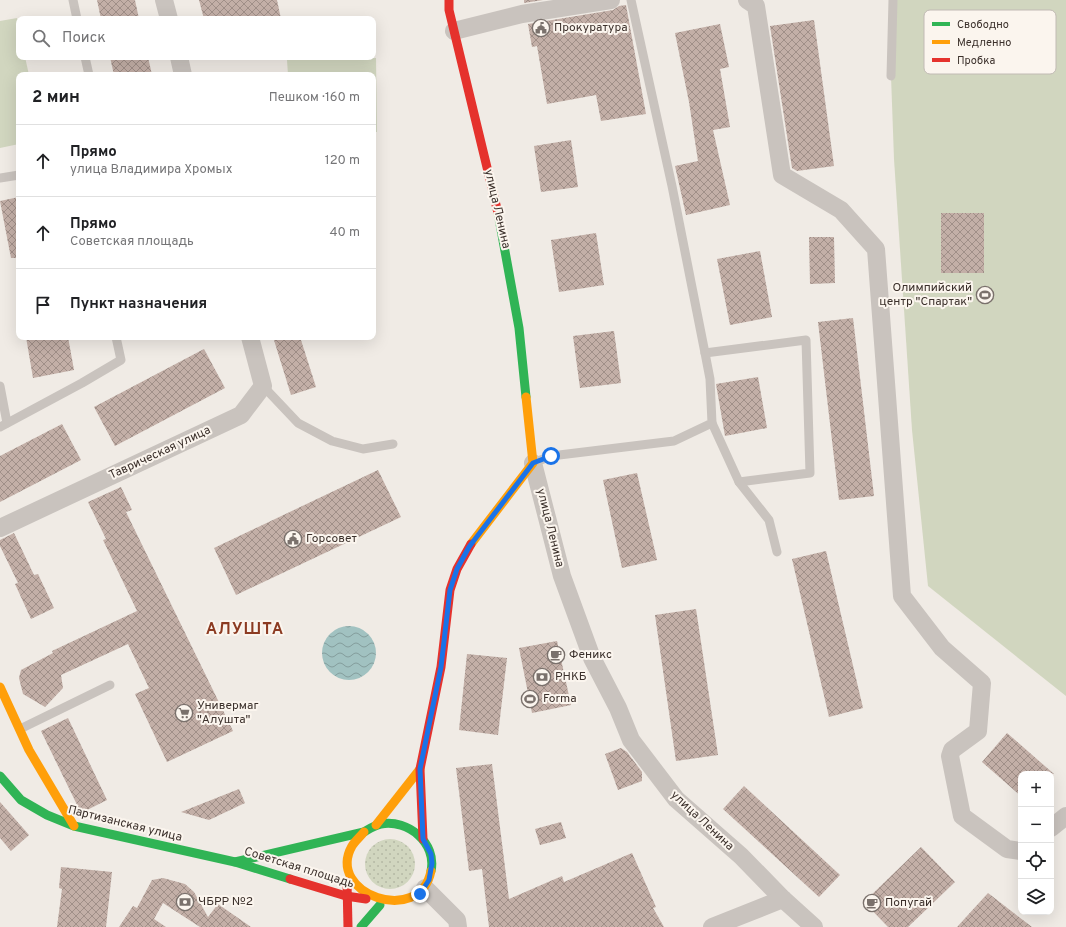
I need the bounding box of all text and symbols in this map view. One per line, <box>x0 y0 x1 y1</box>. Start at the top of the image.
legend <box>924 10 1056 74</box>
search box <box>16 16 376 60</box>
public building icon: Прокуратура <box>531 18 551 38</box>
text: Свободно <box>957 18 1009 32</box>
place label: Прокуратура <box>554 20 628 36</box>
icon: search <box>30 27 52 49</box>
text: Поиск <box>62 29 106 48</box>
text: Медленно <box>957 36 1011 50</box>
text: Пробка <box>957 54 996 68</box>
text: 2 мин <box>32 87 80 109</box>
text: Пешком · 160 m <box>269 90 360 106</box>
text: Прямо <box>70 143 117 162</box>
icon: ahead <box>32 150 54 172</box>
text: 120 m <box>325 153 360 169</box>
text: улица Владимира Хромых <box>70 162 232 178</box>
street label: улица Ленина <box>480 168 514 250</box>
text: Прямо <box>70 215 117 234</box>
icon: ahead <box>32 222 54 244</box>
text: 40 m <box>330 225 360 241</box>
text: Советская площадь <box>70 234 194 250</box>
place label: Олимпийский центр "Спартак" <box>879 280 972 310</box>
sports icon: Олимпийский центр "Спартак" <box>975 285 995 305</box>
icon: arrive <box>32 294 54 316</box>
text: Пункт назначения <box>70 295 207 314</box>
street label: Таврическая улица <box>107 422 213 484</box>
route start <box>542 447 560 465</box>
street label: улица Ленина <box>532 487 568 569</box>
public building icon: Горсовет <box>283 529 303 549</box>
place label: Горсовет <box>306 531 357 547</box>
district label: АЛУШТА <box>206 620 284 640</box>
cafe icon: Феникс <box>546 645 566 665</box>
place label: Феникс <box>569 647 612 663</box>
bank icon: РНКБ <box>532 667 552 687</box>
place label: РНКБ <box>555 669 587 685</box>
sports icon: Forma <box>520 689 540 709</box>
place label: Forma <box>543 691 577 707</box>
place label: Универмаг "Алушта" <box>197 698 259 728</box>
supermarket icon: Универмаг "Алушта" <box>174 703 194 723</box>
map controls <box>1018 771 1054 915</box>
button: + <box>1018 771 1054 807</box>
street label: улица Ленина <box>667 788 737 854</box>
street label: Партизанская улица <box>66 802 184 846</box>
button: − <box>1018 807 1054 843</box>
button: locate <box>1018 843 1054 879</box>
street label: Советская площадь <box>242 844 356 892</box>
button: layers <box>1018 879 1054 915</box>
route end <box>411 885 429 903</box>
bank icon: ЧБРР №2 <box>175 892 195 912</box>
cafe icon: Попугай <box>862 893 882 913</box>
place label: ЧБРР №2 <box>198 894 253 910</box>
place label: Попугай <box>885 895 932 911</box>

